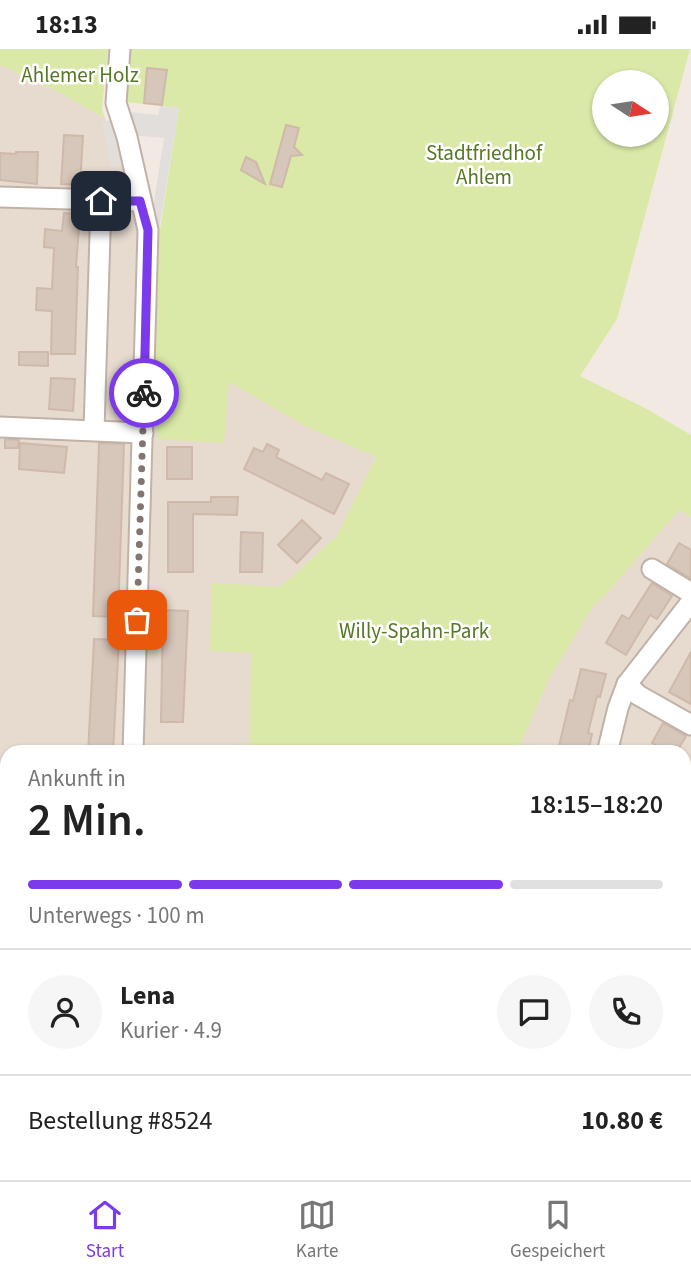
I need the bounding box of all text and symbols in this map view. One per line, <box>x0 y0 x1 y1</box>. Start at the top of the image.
text: 18:13 <box>35 6 98 43</box>
park label: Ahlemer Holz <box>21 60 139 90</box>
north arrow <box>592 70 668 147</box>
map controls <box>592 70 669 147</box>
park label: Stadtfriedhof Ahlem <box>426 138 543 192</box>
pin <box>71 171 131 231</box>
icon: home <box>82 182 120 220</box>
courier <box>109 358 179 428</box>
icon: bike <box>125 374 163 412</box>
pin <box>107 590 167 650</box>
icon: bag <box>118 601 156 639</box>
park label: Willy-Spahn-Park <box>339 616 490 646</box>
text: Ankunft in <box>28 762 126 795</box>
text: 18:15–18:20 <box>530 786 663 823</box>
text: 2 Min. <box>28 788 146 853</box>
text: Unterwegs · 100 m <box>28 899 204 932</box>
button: person <box>28 975 102 1049</box>
button: chat <box>497 975 571 1049</box>
button: phone <box>589 975 663 1049</box>
text: Lena <box>120 977 175 1014</box>
text: Kurier · 4.9 <box>120 1014 222 1047</box>
text: Bestellung #8524 <box>28 1102 212 1139</box>
text: 10.80 € <box>581 1102 663 1139</box>
tab: Start <box>86 1196 124 1265</box>
tab: Karte <box>296 1196 338 1265</box>
tab: Gespeichert <box>510 1196 605 1265</box>

